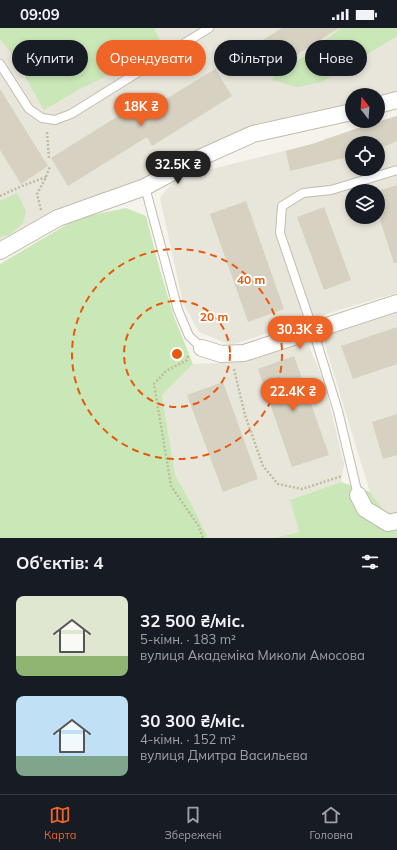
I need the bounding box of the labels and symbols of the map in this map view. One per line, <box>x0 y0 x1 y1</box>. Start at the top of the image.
north arrow <box>345 88 385 128</box>
pin: 18K ₴ <box>113 93 169 127</box>
pin: 32.5K ₴ <box>141 151 215 185</box>
text: 40 m <box>237 272 265 287</box>
text: 20 m <box>200 309 228 324</box>
pin: 30.3K ₴ <box>263 316 337 350</box>
centre of rings <box>170 347 184 361</box>
pin: 22.4K ₴ <box>256 378 330 412</box>

